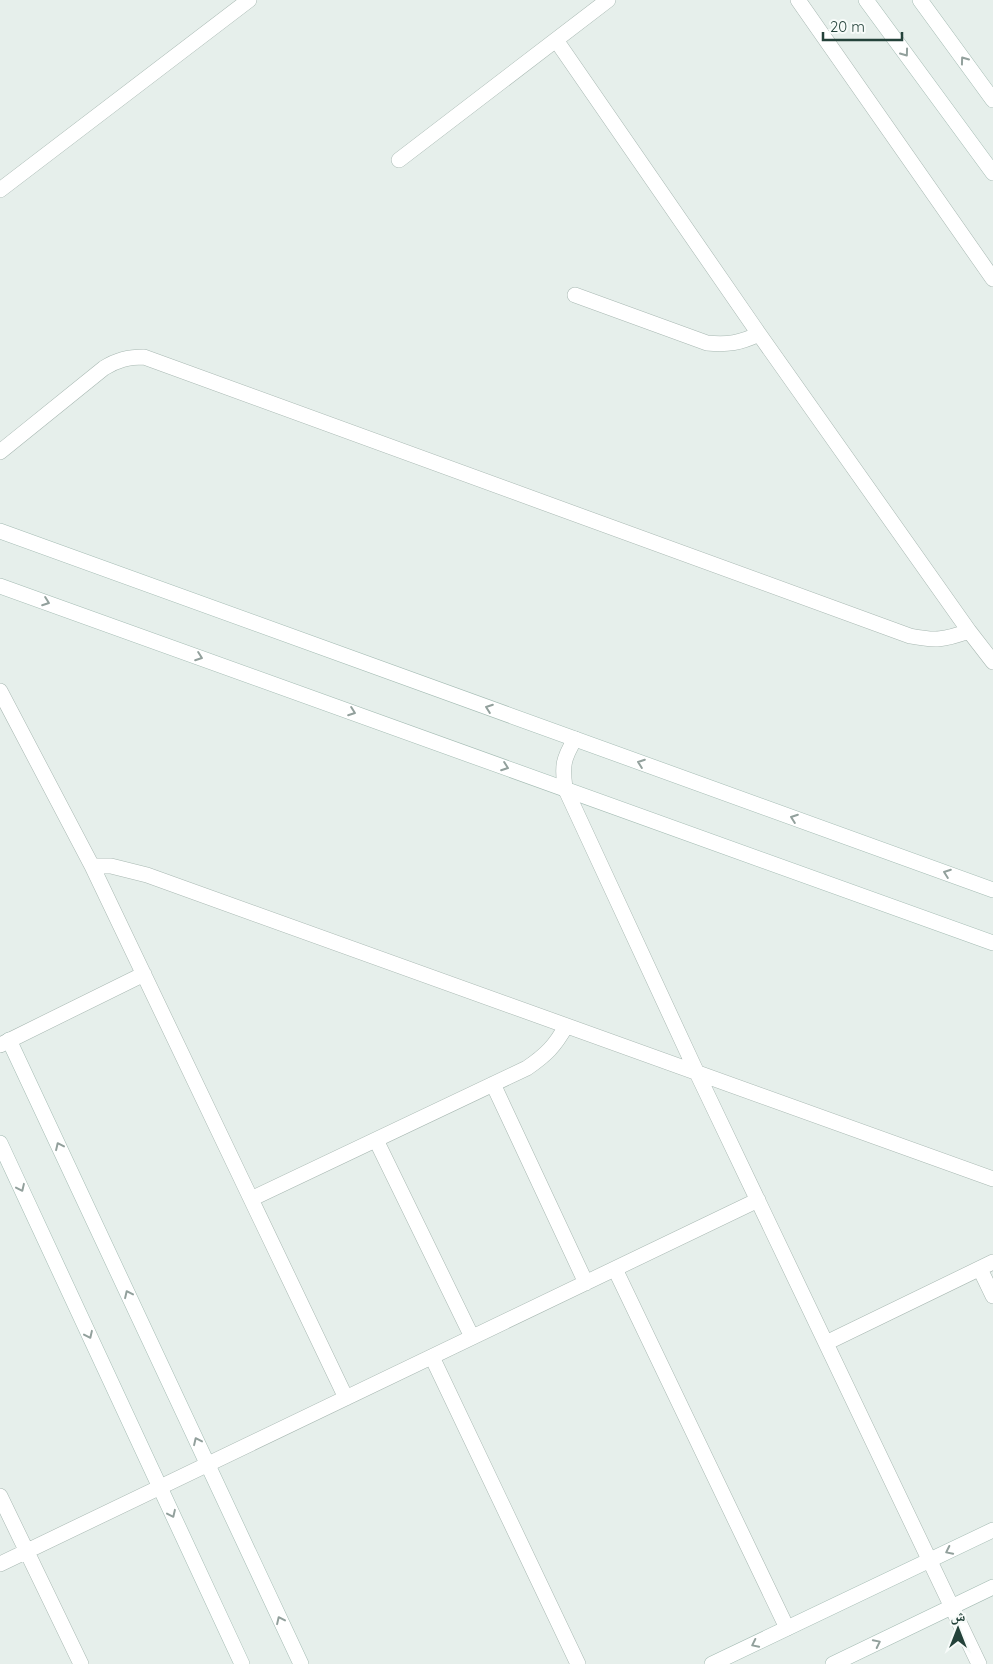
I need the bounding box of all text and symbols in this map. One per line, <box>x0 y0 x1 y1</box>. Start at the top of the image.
scale bar <box>823 10 902 42</box>
text: 20 m <box>830 17 865 36</box>
one-way arrow <box>899 47 908 57</box>
one-way arrow <box>961 57 970 66</box>
one-way arrow <box>41 597 50 607</box>
one-way arrow <box>194 651 203 661</box>
one-way arrow <box>485 704 493 714</box>
one-way arrow <box>347 706 356 716</box>
one-way arrow <box>638 759 646 769</box>
one-way arrow <box>500 761 509 771</box>
one-way arrow <box>791 814 799 824</box>
one-way arrow <box>943 869 952 879</box>
one-way arrow <box>55 1143 65 1152</box>
one-way arrow <box>14 1182 24 1191</box>
one-way arrow <box>123 1290 134 1299</box>
one-way arrow <box>83 1330 93 1339</box>
one-way arrow <box>192 1437 203 1446</box>
one-way arrow <box>166 1509 176 1518</box>
one-way arrow <box>945 1545 954 1555</box>
north arrow <box>933 1604 983 1654</box>
text: ش <box>951 1607 966 1625</box>
one-way arrow <box>276 1616 286 1625</box>
one-way arrow <box>751 1637 760 1648</box>
one-way arrow <box>872 1639 881 1649</box>

